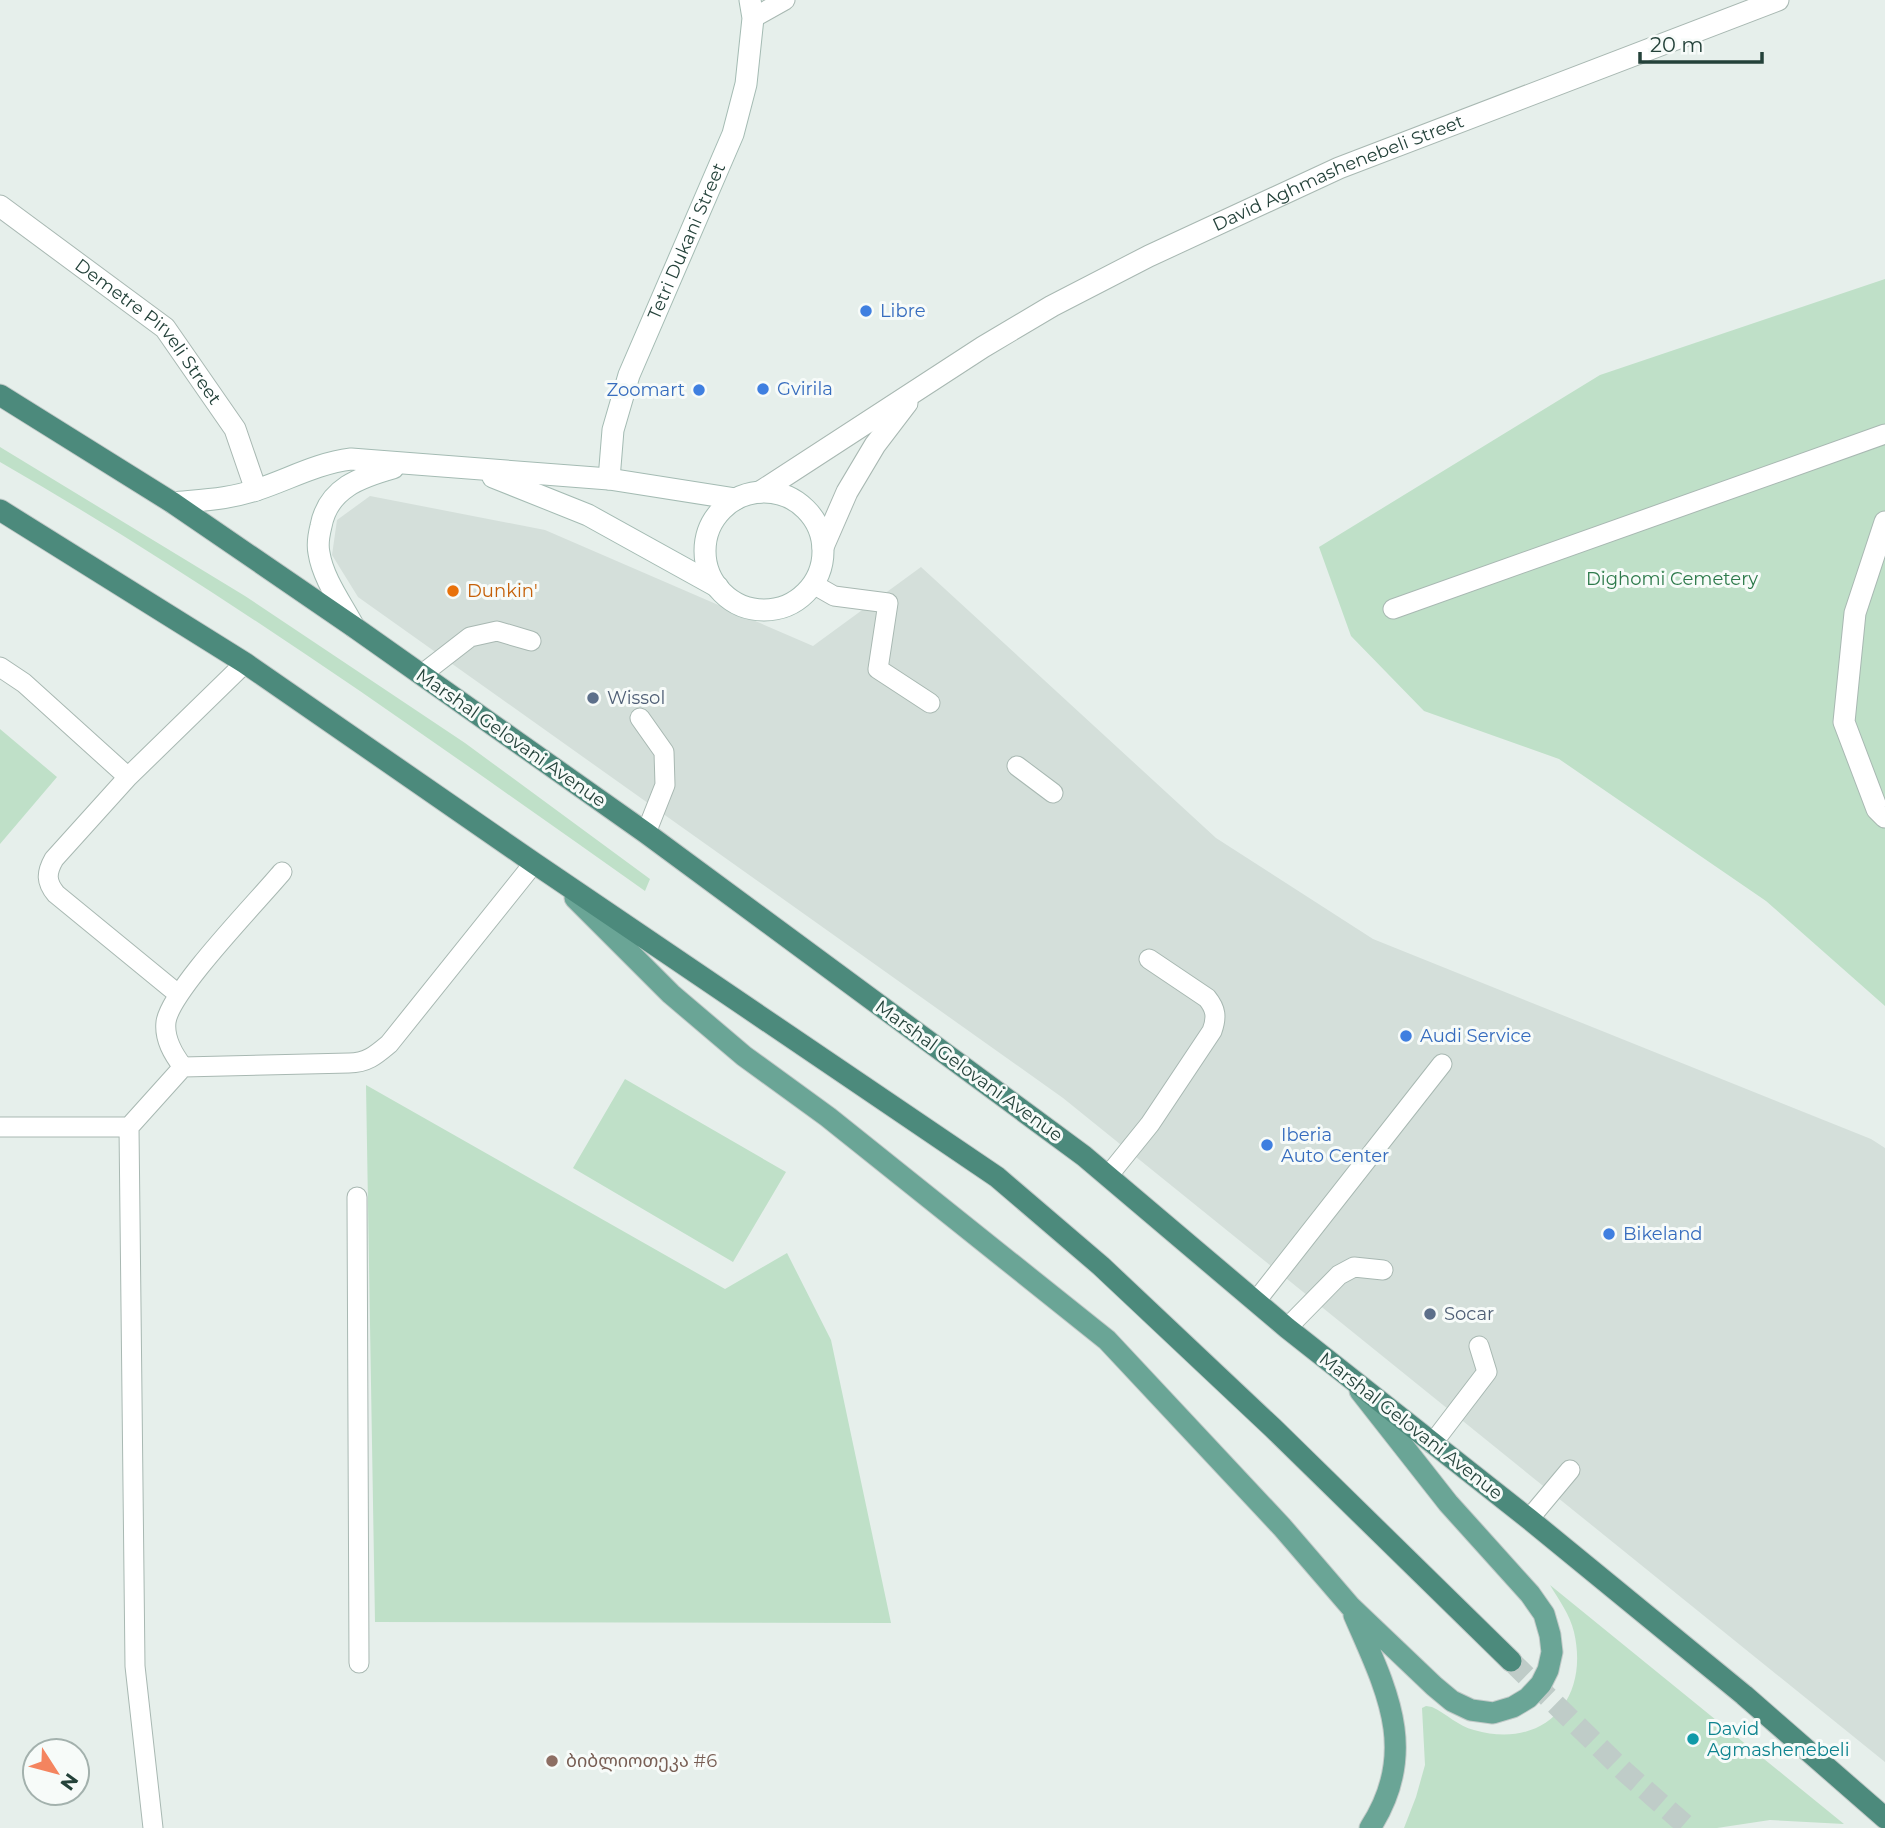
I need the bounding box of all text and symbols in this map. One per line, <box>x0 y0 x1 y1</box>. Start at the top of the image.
scale bar <box>1640 21 1762 65</box>
text: 20 m <box>1650 32 1704 57</box>
street label: David Aghmashenebeli Street <box>1209 110 1467 236</box>
street label: Tetri Dukani Street <box>643 160 730 323</box>
street label: Demetre Pirveli Street <box>71 254 226 409</box>
place label: Libre <box>880 300 926 322</box>
marker: Libre <box>858 303 874 319</box>
place label: Gvirila <box>777 378 833 400</box>
place label: Zoomart <box>606 379 685 401</box>
marker: Gvirila <box>755 381 771 397</box>
marker: Zoomart <box>691 382 707 398</box>
park label: Dighomi Cemetery <box>1586 568 1758 590</box>
place label: Dunkin' <box>467 580 538 602</box>
marker: Dunkin' <box>445 583 461 599</box>
street label: Marshal Gelovani Avenue <box>412 664 610 812</box>
place label: Wissol <box>607 687 665 709</box>
marker: Wissol <box>585 690 601 706</box>
street label: Marshal Gelovani Avenue <box>871 996 1067 1147</box>
place label: Audi Service <box>1420 1025 1532 1047</box>
marker: Audi Service <box>1398 1028 1414 1044</box>
place label: Iberia Auto Center <box>1281 1124 1389 1167</box>
marker: Iberia Auto Center <box>1259 1137 1275 1153</box>
place label: Bikeland <box>1623 1223 1703 1245</box>
marker: Bikeland <box>1601 1226 1617 1242</box>
place label: Socar <box>1444 1303 1494 1325</box>
marker: Socar <box>1422 1306 1438 1322</box>
street label: Marshal Gelovani Avenue <box>1315 1348 1507 1504</box>
place label: David Agmashenebeli <box>1707 1718 1850 1761</box>
marker: David Agmashenebeli <box>1685 1731 1701 1747</box>
north arrow <box>21 1737 91 1807</box>
place label: ბიბლიოთეკა #6 <box>566 1750 717 1772</box>
marker: ბიბლიოთეკა #6 <box>544 1753 560 1769</box>
text: N <box>56 1769 83 1795</box>

